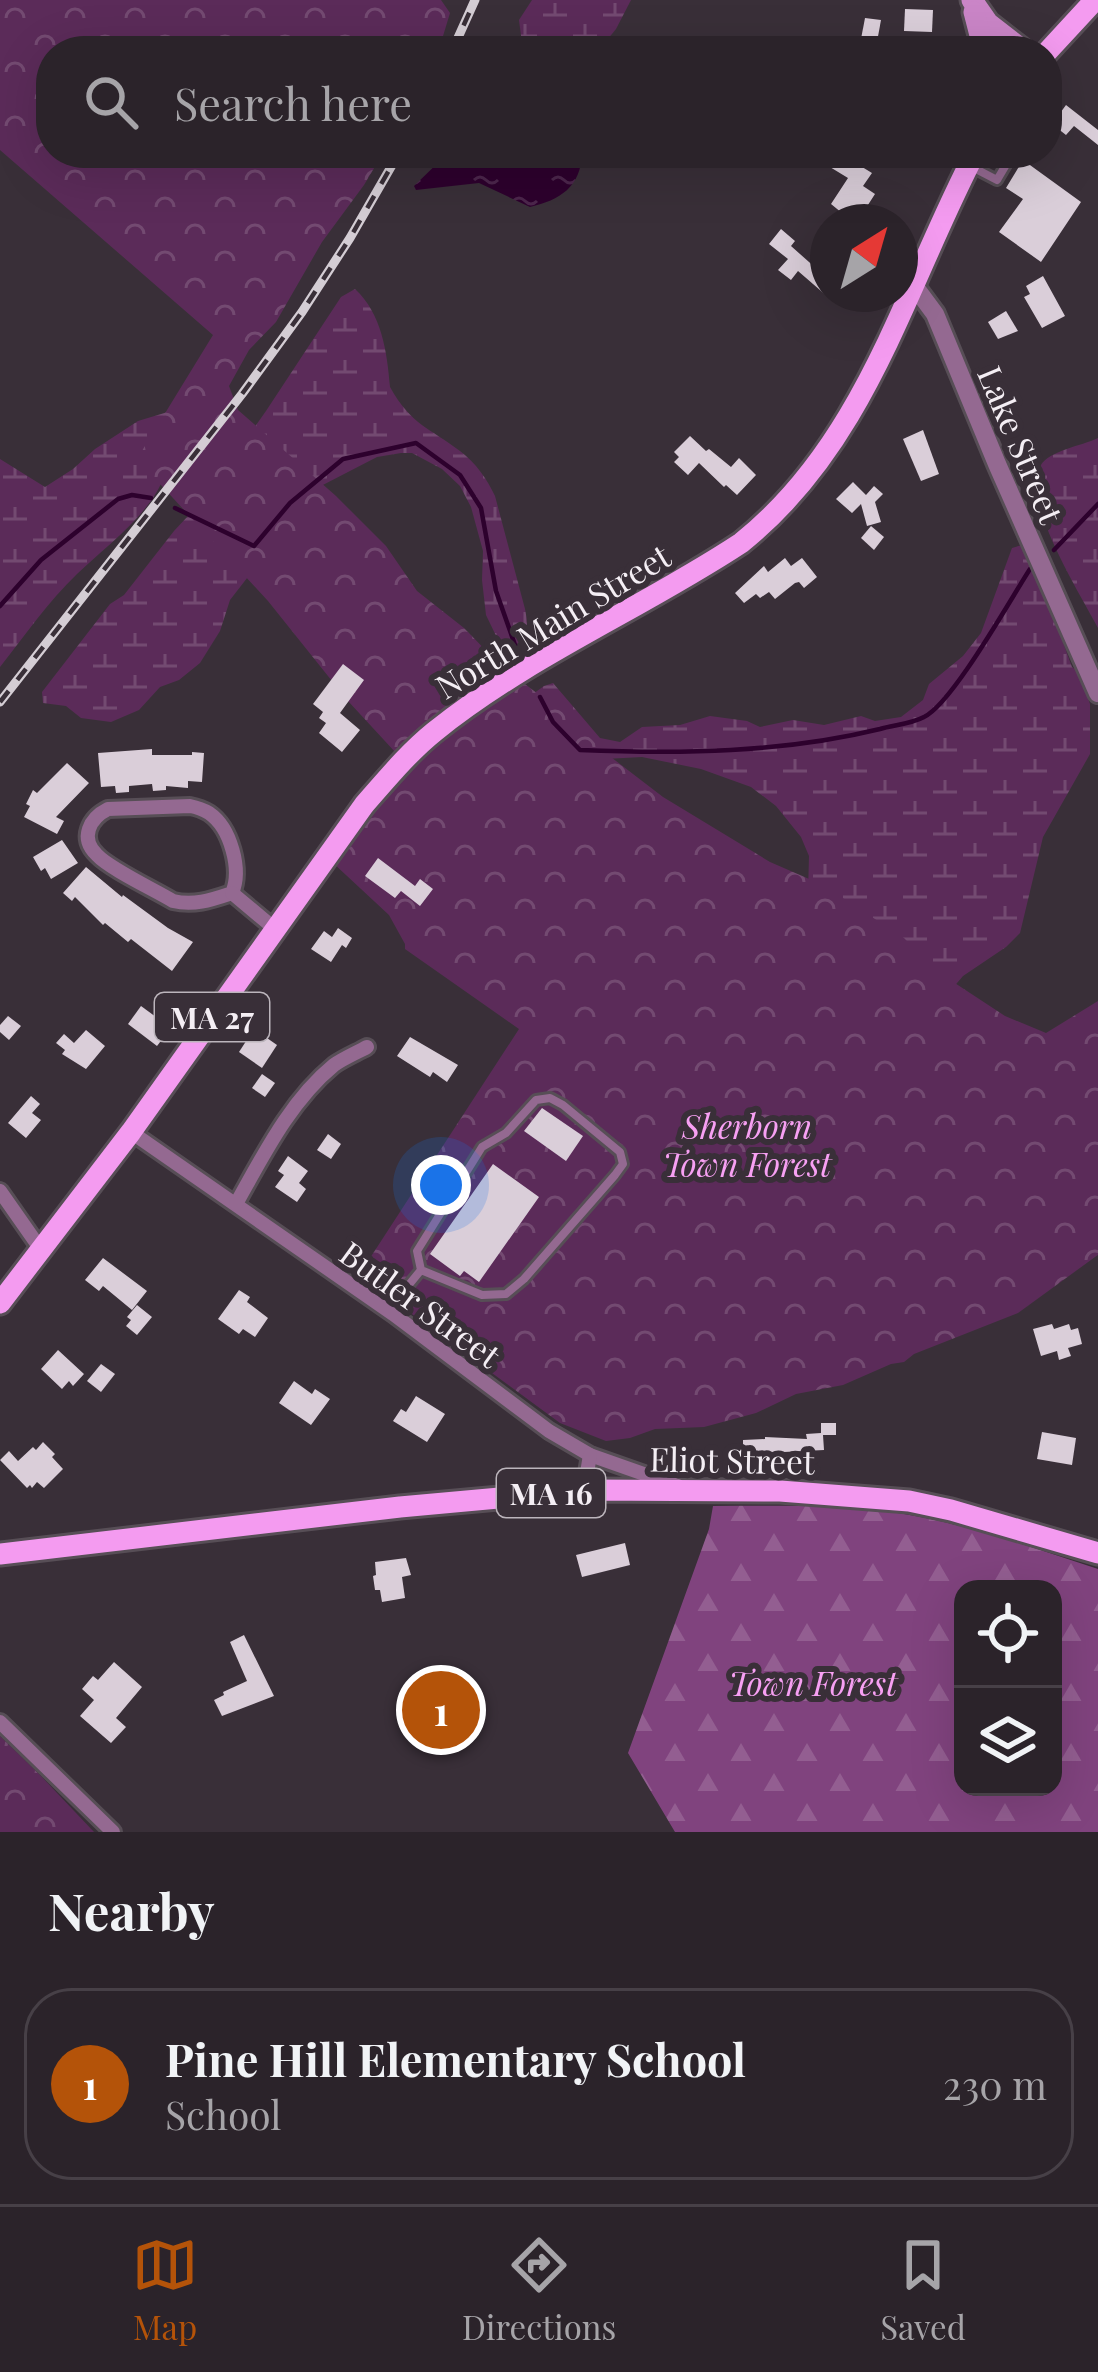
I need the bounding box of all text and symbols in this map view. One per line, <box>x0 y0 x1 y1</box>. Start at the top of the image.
search box <box>36 36 1062 168</box>
icon: search <box>78 69 144 135</box>
text: Search here <box>174 72 412 132</box>
north arrow <box>810 204 918 312</box>
street label: Lake Street <box>969 359 1075 530</box>
street label: North Main Street <box>427 532 678 707</box>
road number: MA 27 <box>155 993 269 1041</box>
park label: Sherborn Town Forest <box>663 1103 833 1185</box>
your location <box>411 1155 471 1215</box>
street label: Butler Street <box>332 1230 511 1377</box>
street label: Eliot Street <box>649 1436 816 1482</box>
road number: MA 16 <box>497 1469 605 1517</box>
map controls <box>954 1580 1062 1796</box>
button: locate <box>954 1580 1062 1688</box>
park label: Town Forest <box>729 1660 899 1704</box>
pin: 1 <box>402 1665 480 1755</box>
button: layers <box>954 1688 1062 1796</box>
text: Nearby <box>48 1876 214 1944</box>
text: Pine Hill Elementary School <box>165 2028 746 2088</box>
text: 1 <box>83 2058 97 2110</box>
text: 230 m <box>943 2058 1047 2110</box>
text: School <box>165 2088 281 2140</box>
tab: Map <box>132 2232 198 2348</box>
tab: Directions <box>462 2232 616 2348</box>
tab: Saved <box>880 2232 966 2348</box>

